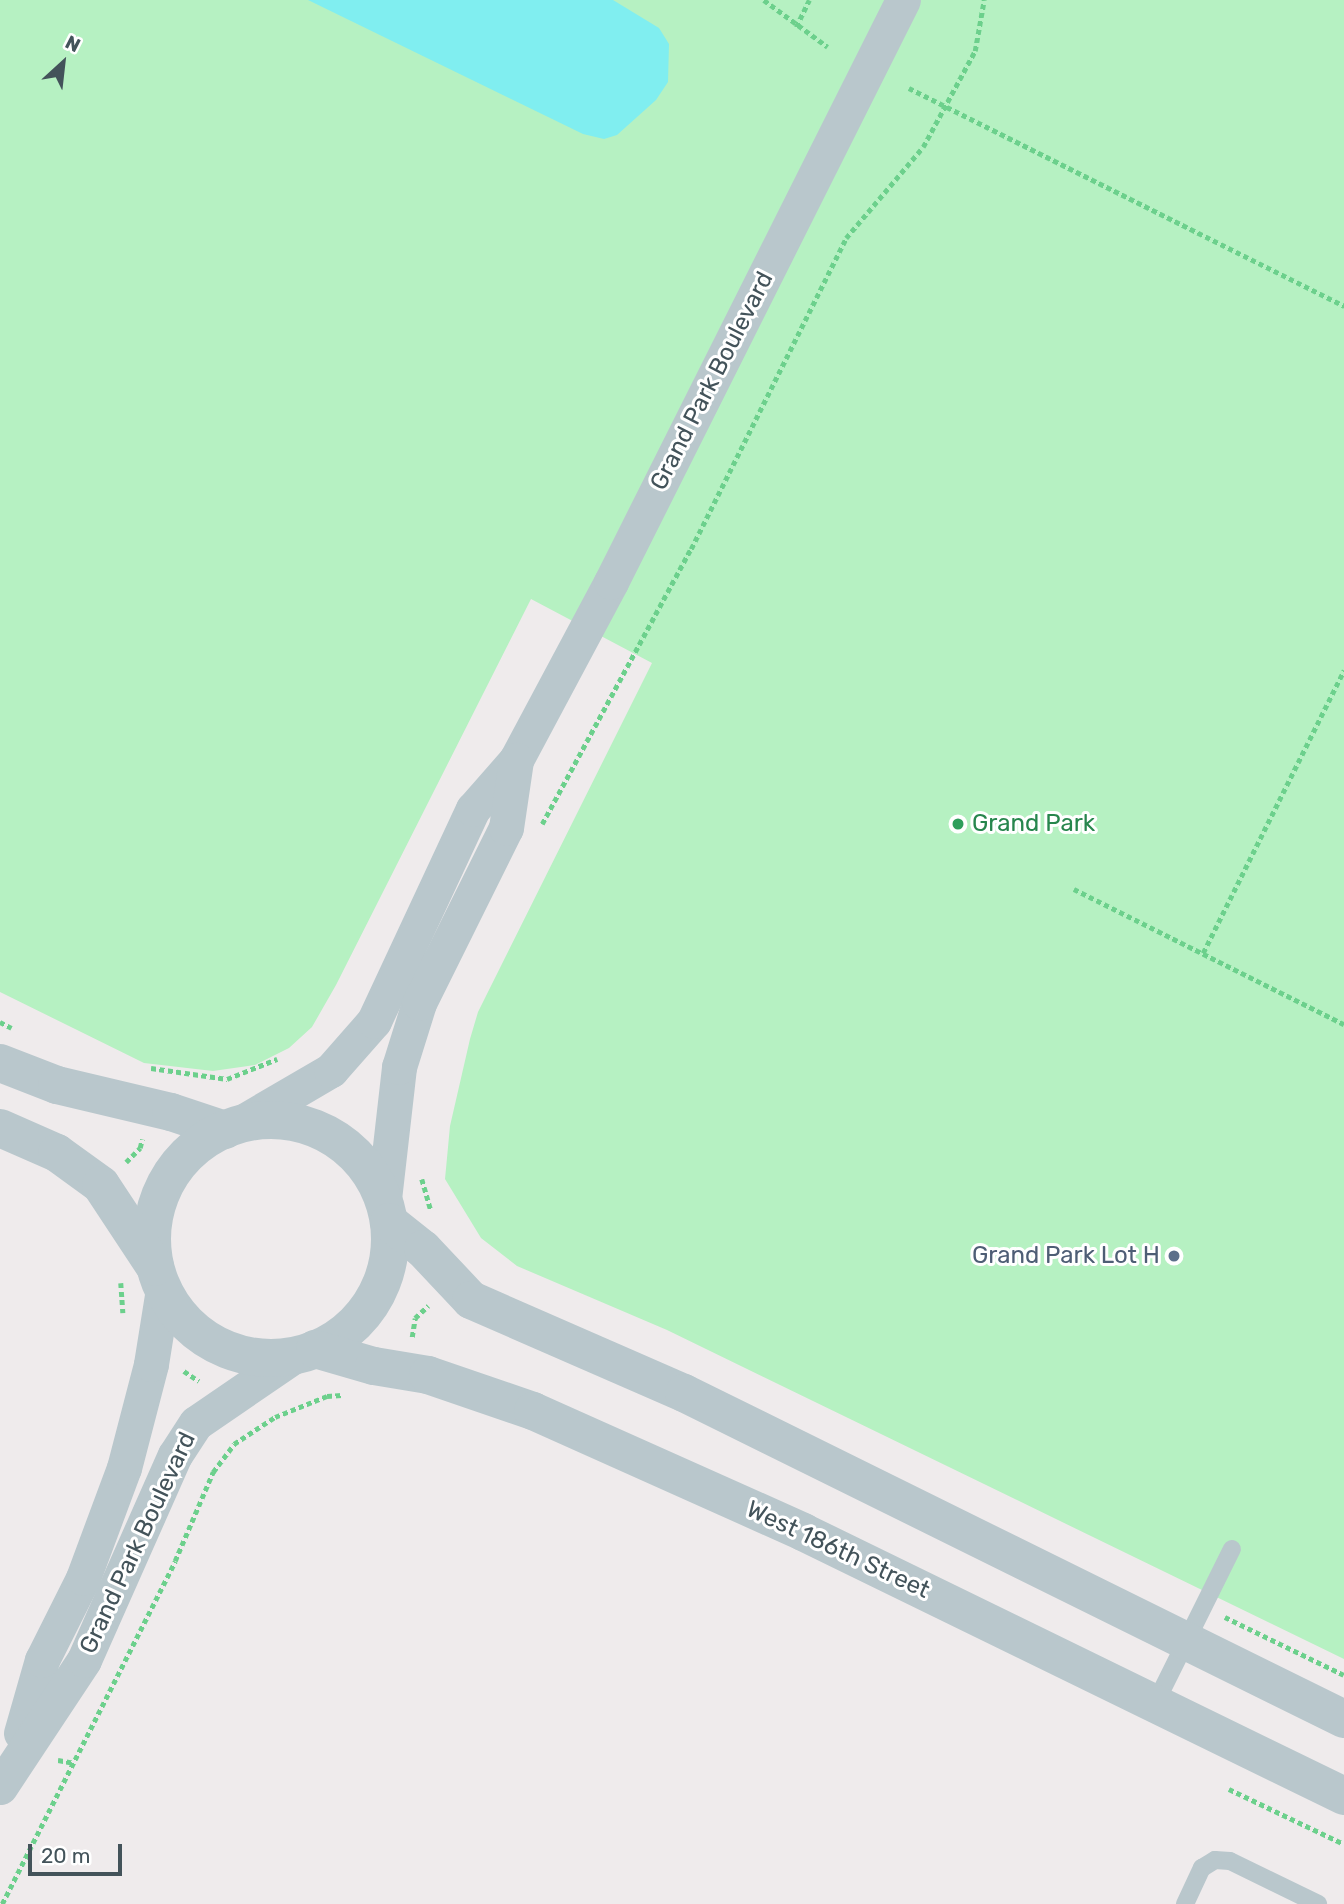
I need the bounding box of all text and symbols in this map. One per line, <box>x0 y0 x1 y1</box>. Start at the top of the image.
north arrow <box>28 28 98 98</box>
text: N <box>61 30 84 57</box>
street label: Grand Park Boulevard <box>644 267 780 495</box>
place label: Grand Park <box>972 810 1095 838</box>
marker: Grand Park <box>950 816 966 832</box>
place label: Grand Park Lot H <box>972 1242 1160 1270</box>
marker: Grand Park Lot H <box>1166 1248 1182 1264</box>
street label: Grand Park Boulevard <box>74 1428 202 1658</box>
street label: West 186th Street <box>742 1495 934 1605</box>
scale bar <box>32 1830 126 1874</box>
text: 20 m <box>41 1843 90 1868</box>

